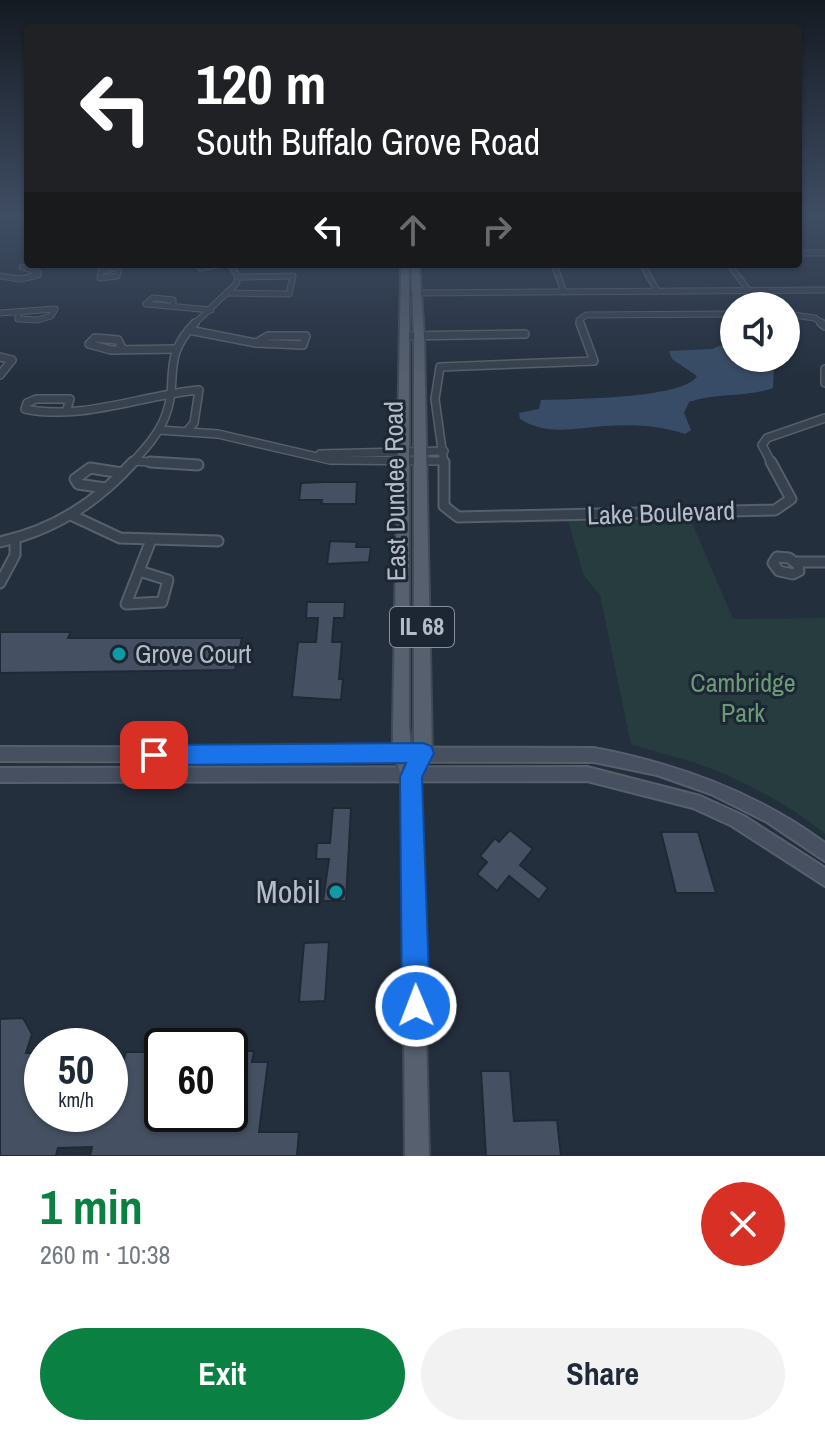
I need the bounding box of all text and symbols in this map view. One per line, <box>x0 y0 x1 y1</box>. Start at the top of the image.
text: 120 m <box>196 46 326 121</box>
icon: left <box>64 56 168 160</box>
text: South Buffalo Grove Road <box>196 118 540 166</box>
icon: left <box>307 208 351 252</box>
icon: ahead <box>391 208 435 252</box>
icon: right <box>475 208 519 252</box>
map controls <box>720 292 800 372</box>
button: sound <box>720 292 800 372</box>
street label: East Dundee Road <box>375 401 414 581</box>
street label: Lake Boulevard <box>586 492 736 533</box>
road number: IL 68 <box>390 607 454 647</box>
place label: Grove Court <box>135 636 251 671</box>
marker: Grove Court <box>110 645 128 663</box>
park label: Cambridge Park <box>690 665 796 730</box>
pin <box>120 721 188 789</box>
icon: arrive <box>132 733 176 777</box>
place label: Mobil <box>256 870 320 913</box>
marker: Mobil <box>327 883 345 901</box>
position arrow <box>374 964 458 1048</box>
speed limit sign: 60 <box>144 1028 248 1132</box>
text: 50 <box>58 1043 94 1096</box>
text: km/h <box>58 1086 94 1113</box>
text: 1 min <box>40 1174 143 1239</box>
button: close <box>701 1182 785 1266</box>
text: 260 m · 10:38 <box>40 1237 170 1272</box>
button: Exit <box>40 1328 405 1420</box>
button: Share <box>421 1328 785 1420</box>

